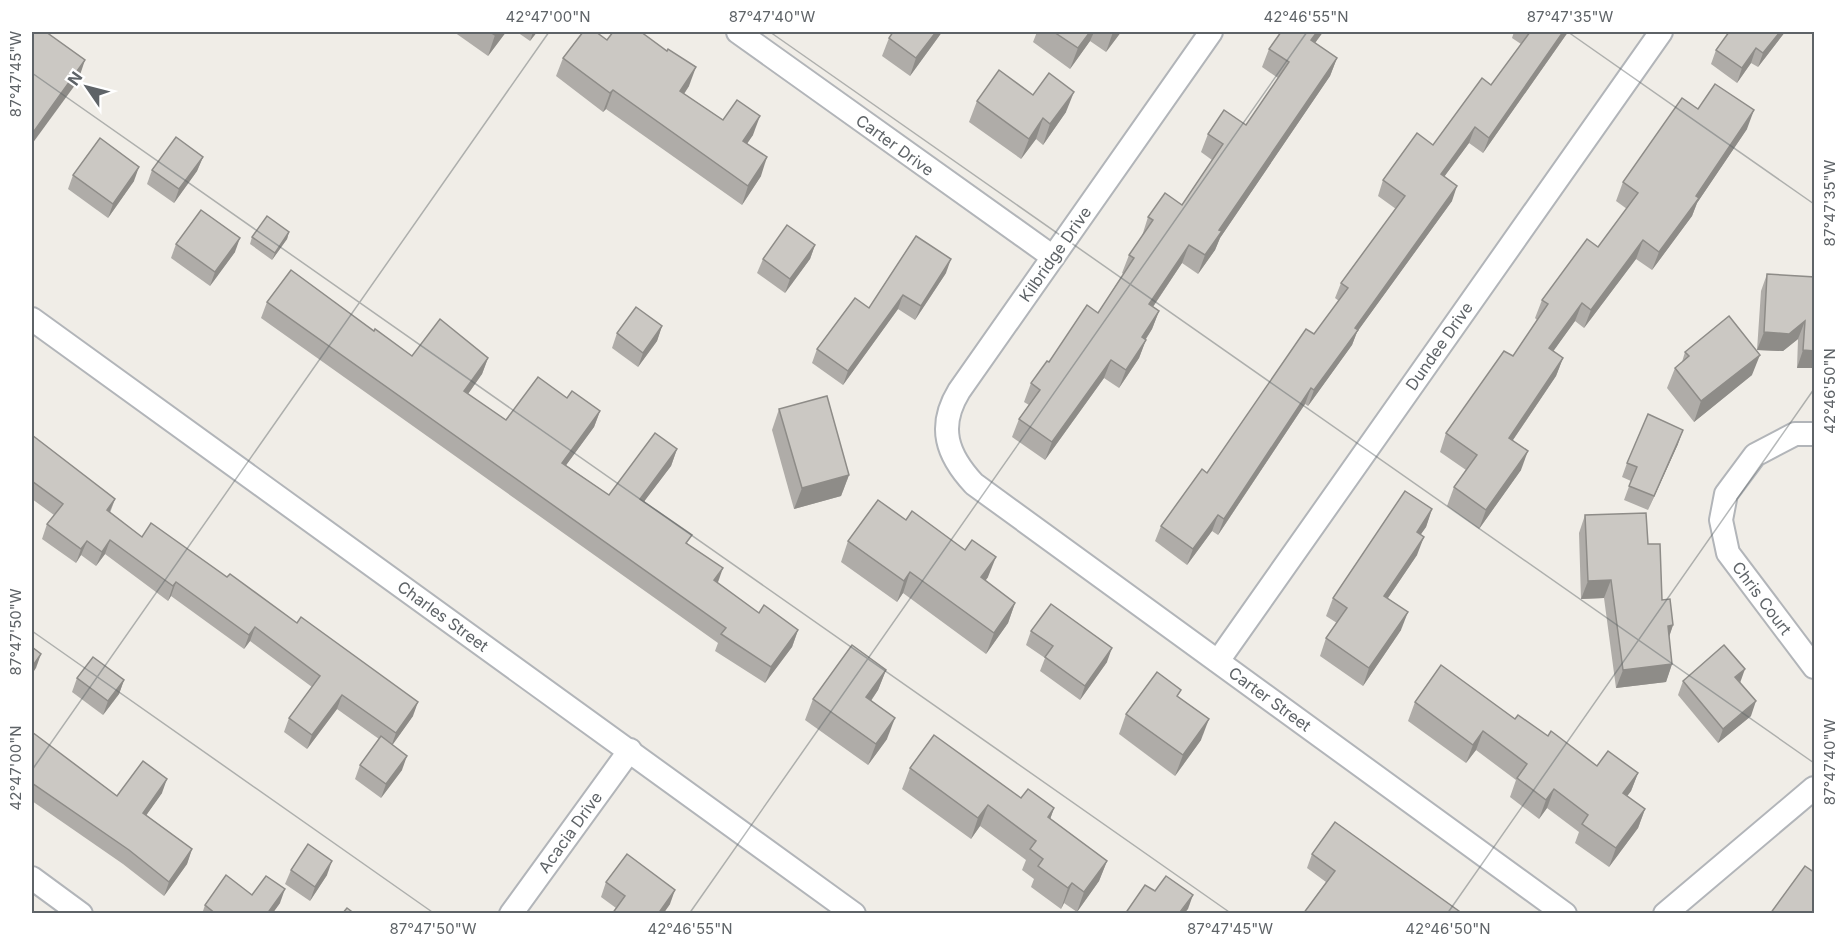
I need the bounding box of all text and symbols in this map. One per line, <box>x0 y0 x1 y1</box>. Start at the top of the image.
text: 42°47'00"N <box>506 7 590 26</box>
text: 87°47'40"W <box>729 7 816 26</box>
text: 42°46'55"N <box>1263 7 1349 26</box>
text: 87°47'35"W <box>1527 7 1614 26</box>
text: 87°47'45"W <box>6 31 25 117</box>
north arrow <box>57 57 117 117</box>
text: N <box>63 68 86 89</box>
street label: Carter Drive <box>852 110 938 180</box>
text: 87°47'35"W <box>1820 159 1839 246</box>
street label: Kilbridge Drive <box>1015 202 1095 306</box>
street label: Dundee Drive <box>1401 298 1477 394</box>
text: 42°46'50"N <box>1820 348 1839 434</box>
street label: Chris Court <box>1728 557 1796 639</box>
street label: Charles Street <box>394 576 492 656</box>
text: 87°47'50"W <box>6 588 25 675</box>
street label: Carter Street <box>1225 662 1315 736</box>
text: 87°47'40"W <box>1820 718 1839 805</box>
text: 42°47'00"N <box>6 726 25 810</box>
street label: Acacia Drive <box>534 787 606 877</box>
text: 87°47'50"W <box>390 919 477 938</box>
text: 42°46'55"N <box>647 919 733 938</box>
text: 87°47'45"W <box>1187 919 1273 938</box>
text: 42°46'50"N <box>1405 919 1491 938</box>

